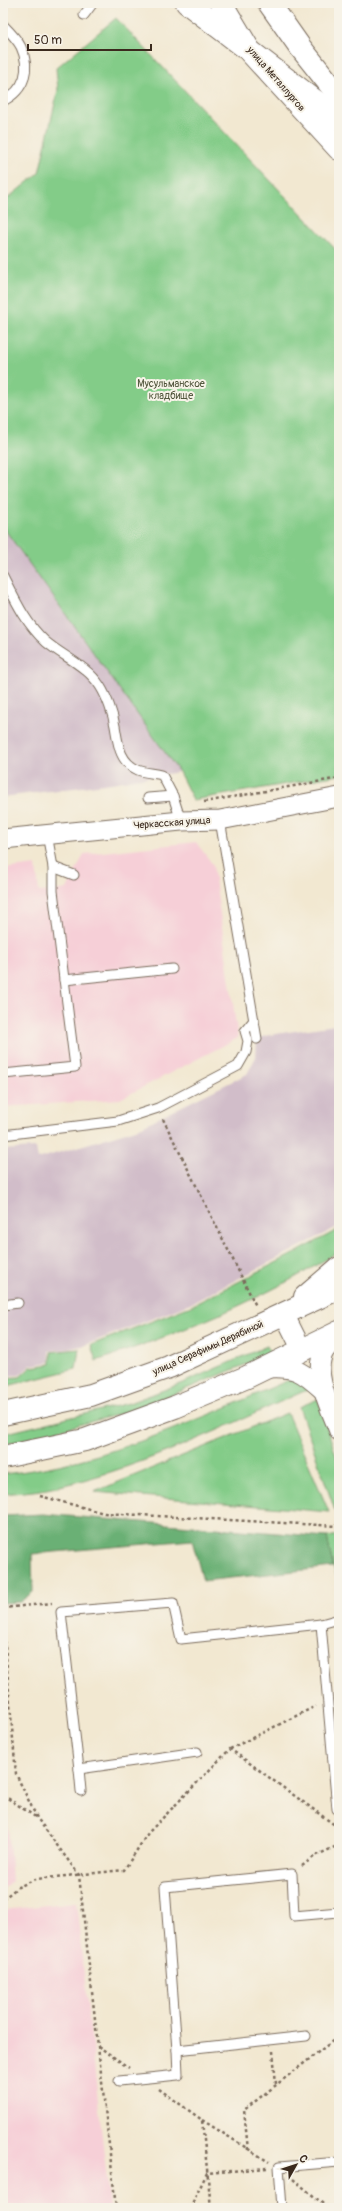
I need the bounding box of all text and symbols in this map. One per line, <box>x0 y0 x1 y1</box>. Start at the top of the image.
scale bar <box>28 26 151 52</box>
text: 50 m <box>34 33 62 48</box>
street label: улица Металлургов <box>244 43 307 114</box>
park label: Мусульманское кладбище <box>137 378 205 402</box>
street label: Черкасская улица <box>133 814 211 832</box>
street label: улица Серафимы Дерябиной <box>150 1318 265 1378</box>
north arrow <box>276 2145 316 2185</box>
text: С <box>296 2152 311 2166</box>

